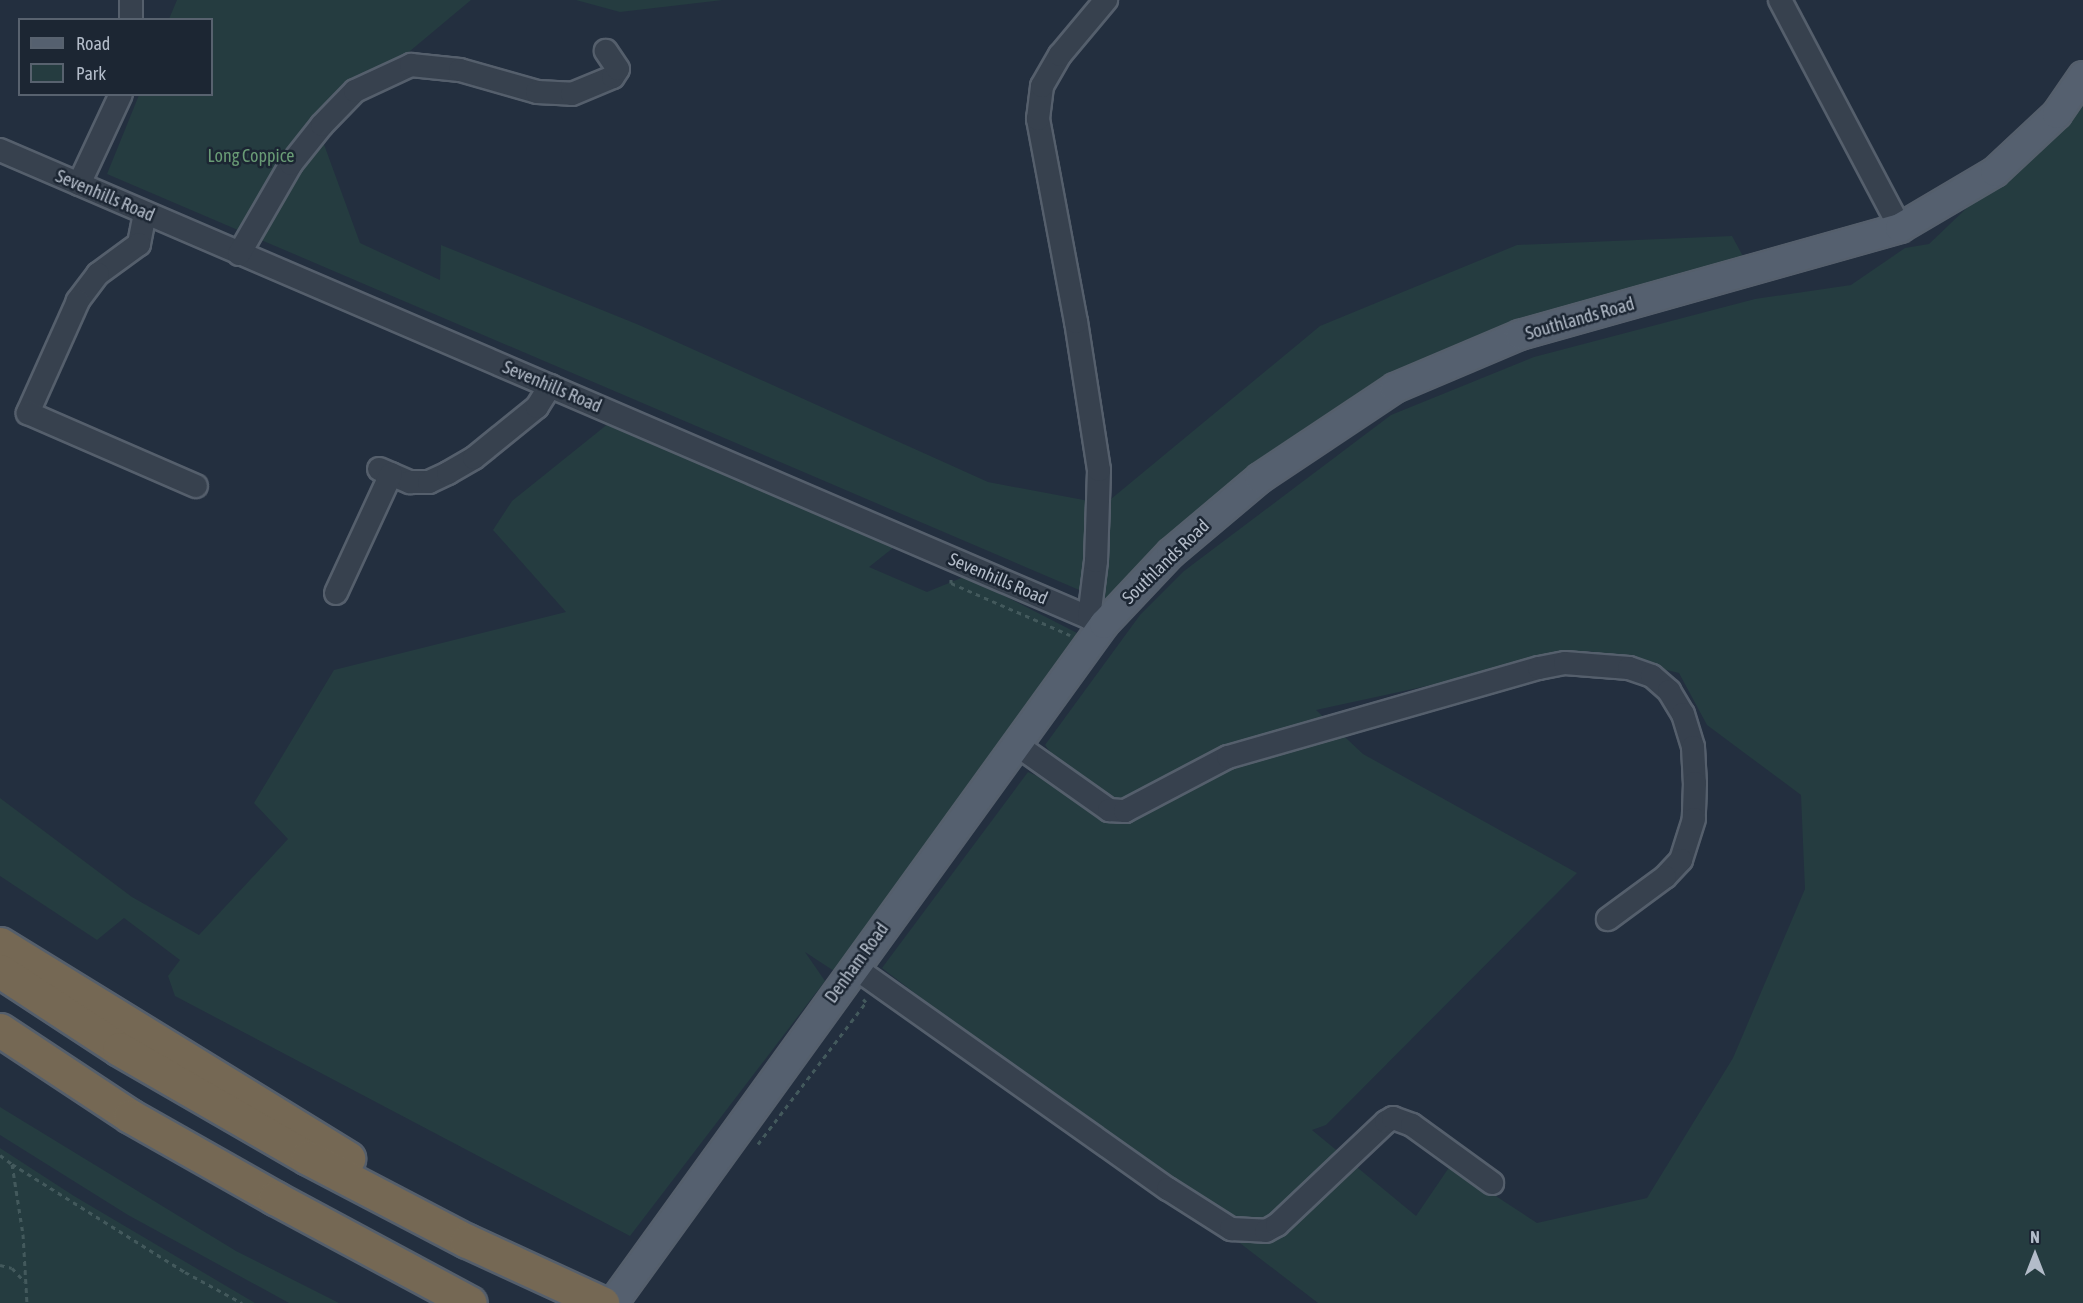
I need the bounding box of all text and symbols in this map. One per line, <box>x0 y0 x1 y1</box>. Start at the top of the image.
legend <box>18 18 213 96</box>
text: Road <box>76 33 110 54</box>
text: Park <box>76 63 106 84</box>
park label: Long Coppice <box>208 145 294 167</box>
street label: Sevenhills Road <box>52 165 158 227</box>
street label: Southlands Road <box>1523 293 1637 345</box>
street label: Sevenhills Road <box>499 356 605 418</box>
street label: Southlands Road <box>1118 515 1214 609</box>
street label: Sevenhills Road <box>945 548 1051 610</box>
street label: Denham Road <box>821 919 893 1007</box>
north arrow <box>2005 1225 2065 1285</box>
text: N <box>2030 1228 2040 1246</box>

